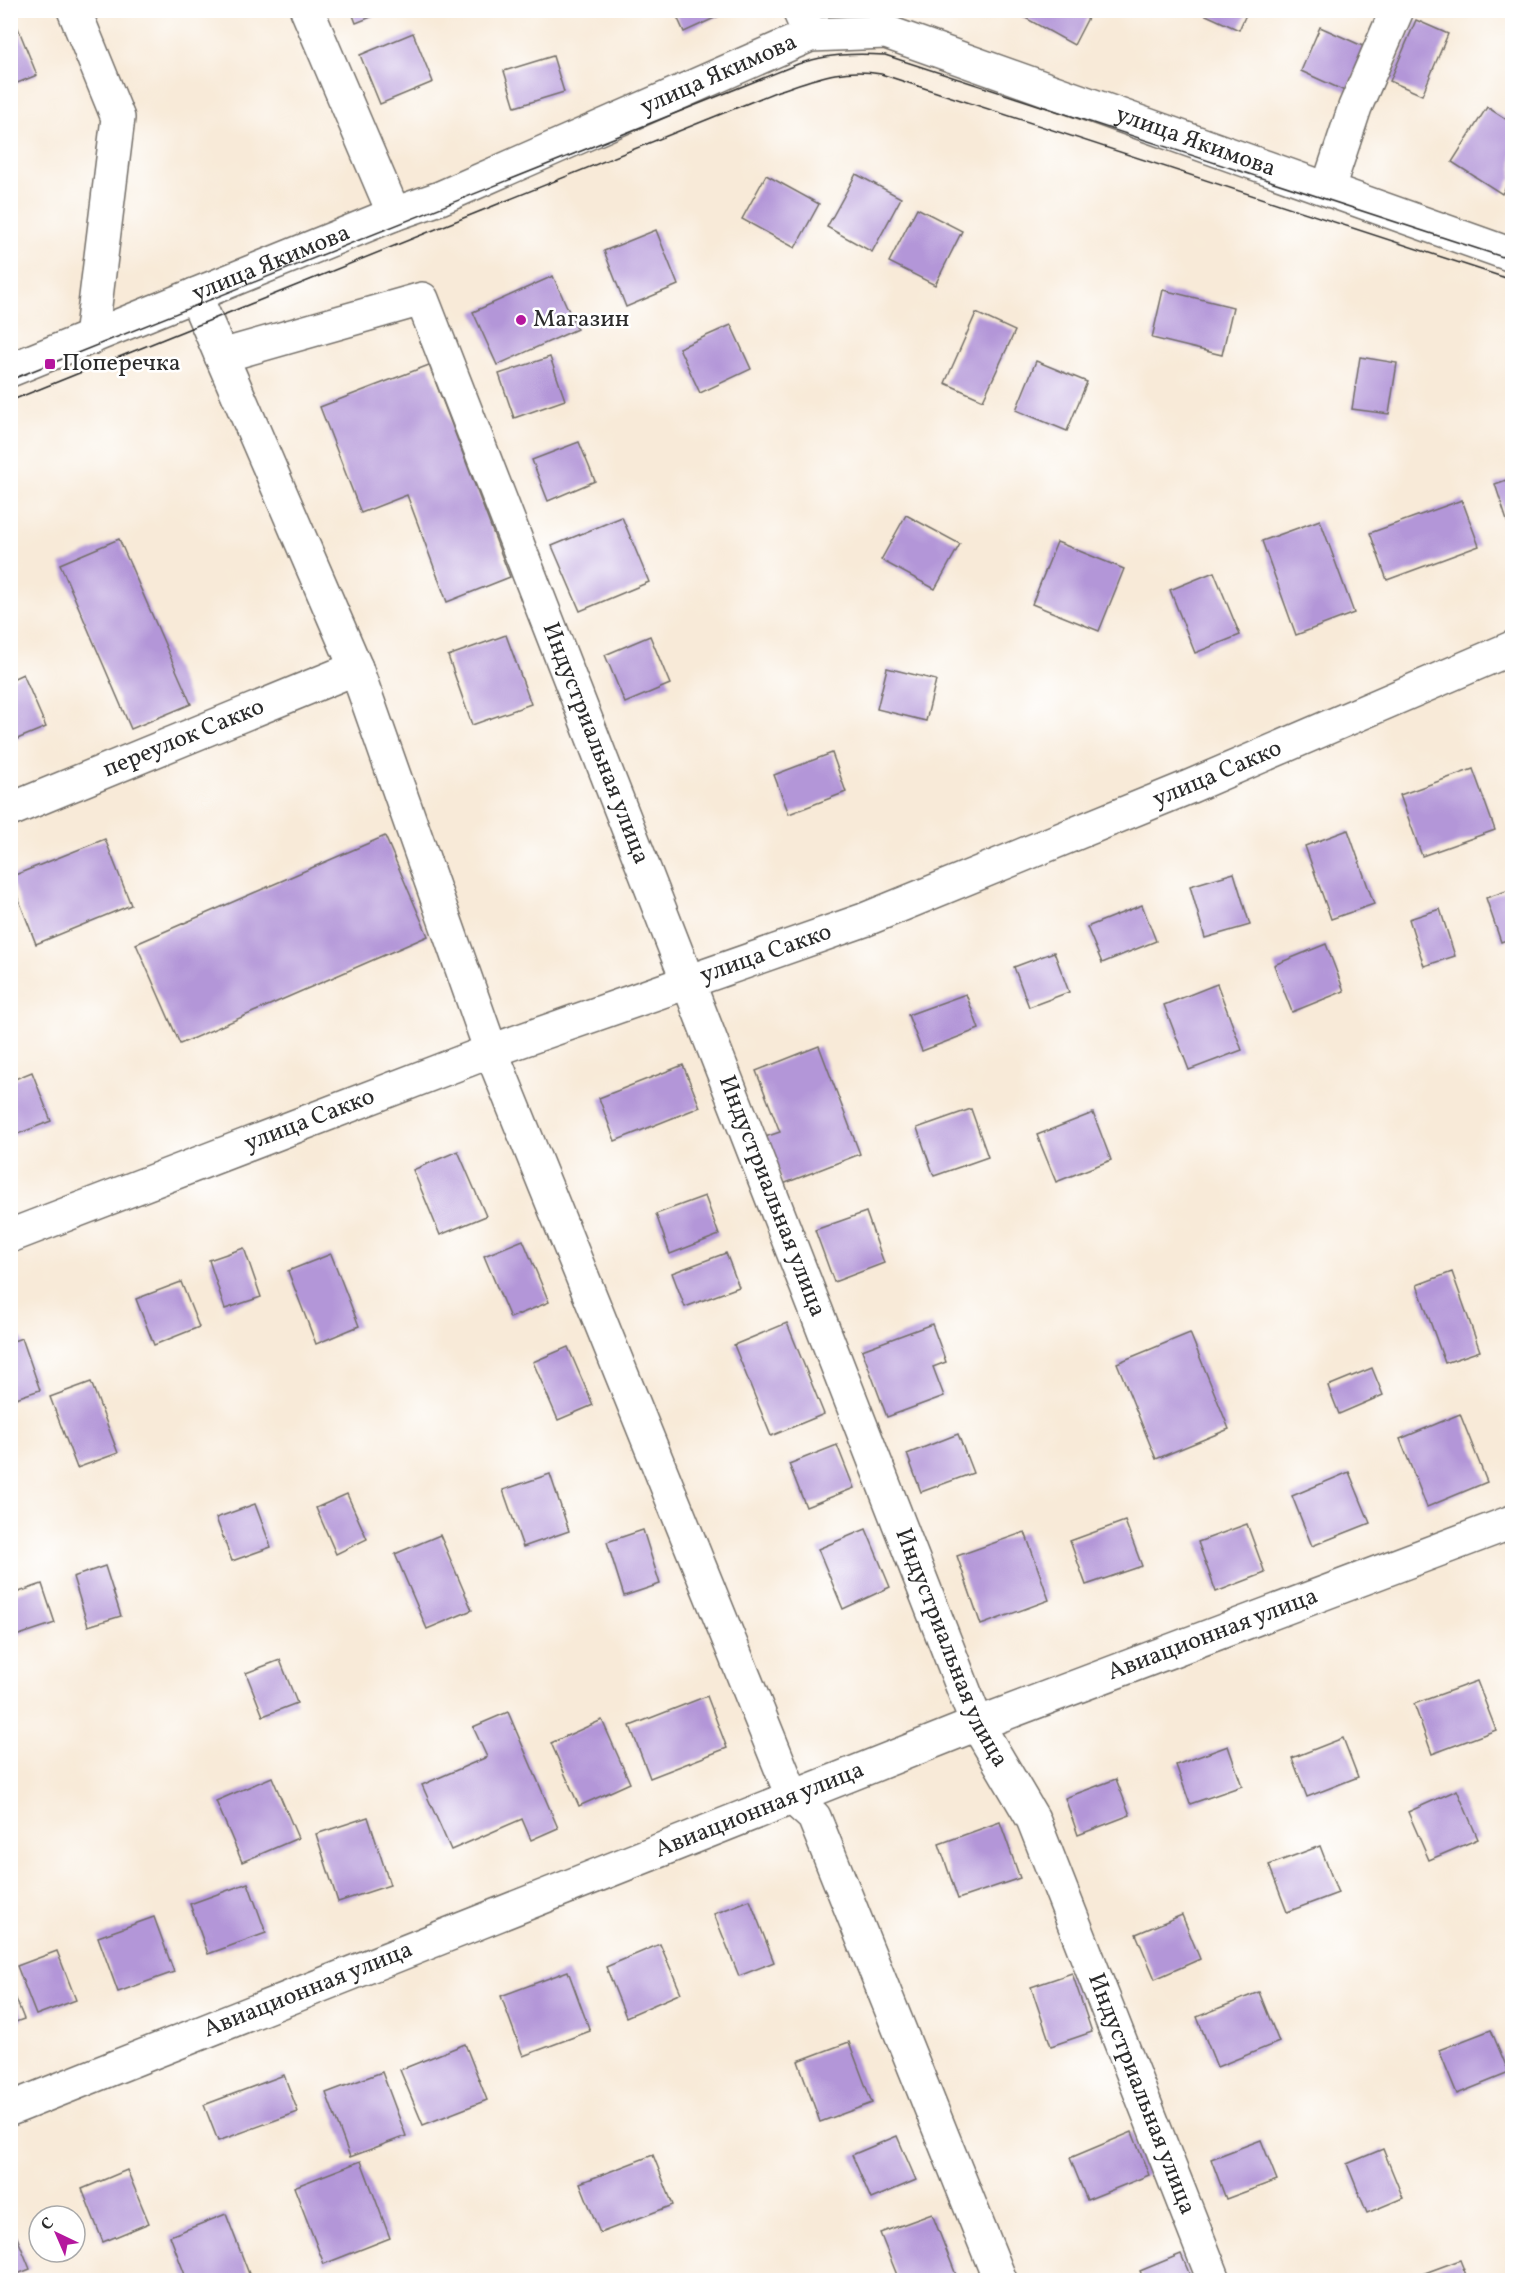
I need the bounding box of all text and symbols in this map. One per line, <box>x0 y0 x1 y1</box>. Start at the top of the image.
street label: улица Якимова <box>635 26 803 125</box>
street label: улица Якимова <box>1111 98 1280 186</box>
street label: улица Якимова <box>187 217 355 311</box>
place label: Магазин <box>533 303 629 337</box>
marker: Магазин <box>514 313 528 327</box>
place label: Поперечка <box>62 347 181 381</box>
marker: Поперечка <box>43 357 57 371</box>
street label: Индустриальная улица <box>533 618 658 869</box>
street label: переулок Сакко <box>98 690 270 787</box>
street label: улица Сакко <box>1148 732 1287 817</box>
street label: улица Сакко <box>696 916 837 993</box>
street label: Индустриальная улица <box>709 1071 834 1322</box>
street label: улица Сакко <box>239 1080 380 1161</box>
street label: Индустриальная улица <box>885 1523 1016 1774</box>
street label: Авиационная улица <box>1103 1580 1323 1690</box>
street label: Авиационная улица <box>650 1754 869 1867</box>
street label: Авиационная улица <box>199 1933 418 2047</box>
street label: Индустриальная улица <box>1078 1968 1204 2220</box>
north arrow <box>27 2204 87 2264</box>
text: С <box>37 2213 59 2236</box>

